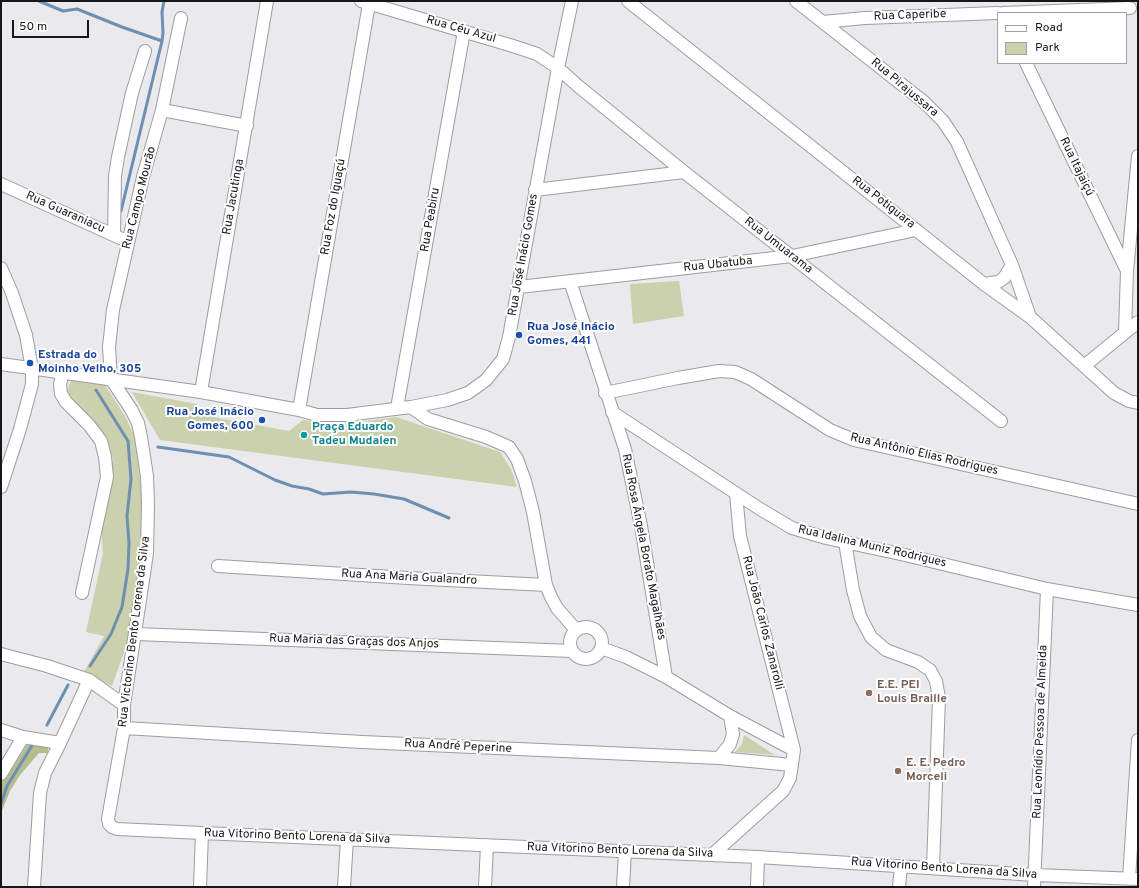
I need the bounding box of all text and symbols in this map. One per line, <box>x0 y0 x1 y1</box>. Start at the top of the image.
street label: Rua Caperibe <box>873 8 947 24</box>
scale bar <box>14 12 91 38</box>
legend <box>997 12 1127 64</box>
street label: Rua Céu Azul <box>425 13 497 47</box>
text: 50 m <box>19 19 47 35</box>
text: Road <box>1035 20 1063 36</box>
text: Park <box>1035 40 1060 56</box>
street label: Rua Pirajussara <box>867 56 941 120</box>
street label: Rua Itajaiçú <box>1056 135 1096 199</box>
street label: Rua Campo Mourão <box>120 145 160 251</box>
street label: Rua Jacutinga <box>220 158 248 236</box>
street label: Rua Foz do Iguaçú <box>318 158 350 256</box>
street label: Rua Potiguara <box>849 174 917 232</box>
street label: Rua Peabiru <box>418 187 444 253</box>
street label: Rua Guaraniacu <box>23 189 107 237</box>
street label: Rua José Inácio Gomes <box>506 193 542 317</box>
street label: Rua Umuarama <box>741 215 815 277</box>
street label: Rua Ubatuba <box>683 254 753 276</box>
place label: Rua José Inácio Gomes, 441 <box>527 321 615 349</box>
marker: Rua José Inácio Gomes, 441 <box>514 330 524 340</box>
place label: Estrada do Moinho Velho, 305 <box>38 349 141 377</box>
marker: Estrada do Moinho Velho, 305 <box>25 358 35 368</box>
place label: Rua José Inácio Gomes, 600 <box>166 406 254 434</box>
marker: Rua José Inácio Gomes, 600 <box>257 415 267 425</box>
place label: Praça Eduardo Tadeu Mudalen <box>312 421 397 449</box>
marker: Praça Eduardo Tadeu Mudalen <box>299 430 309 440</box>
street label: Rua Antônio Elias Rodrigues <box>849 431 999 479</box>
street label: Rua Rosa Ângela Borato Magalhães <box>618 453 668 641</box>
street label: Rua Idalina Muniz Rodrigues <box>796 523 948 571</box>
street label: Rua Victorino Bento Lorena da Silva <box>116 536 154 728</box>
street label: Rua João Carlos Zanarolli <box>738 554 786 692</box>
street label: Rua Ana Maria Gualandro <box>341 567 477 589</box>
street label: Rua Maria das Graças dos Anjos <box>269 632 439 652</box>
street label: Rua Leonídio Pessoa de Almeida <box>1031 645 1051 819</box>
place label: E.E. PEI Louis Braille <box>877 679 947 707</box>
marker: E.E. PEI Louis Braille <box>864 688 874 698</box>
street label: Rua André Peperine <box>404 737 512 757</box>
place label: E. E. Pedro Morceli <box>906 757 966 785</box>
marker: E. E. Pedro Morceli <box>893 766 903 776</box>
street label: Rua Vitorino Bento Lorena da Silva <box>204 827 390 847</box>
street label: Rua Vitorino Bento Lorena da Silva <box>527 841 713 861</box>
street label: Rua Vitorino Bento Lorena da Silva <box>850 855 1038 883</box>

